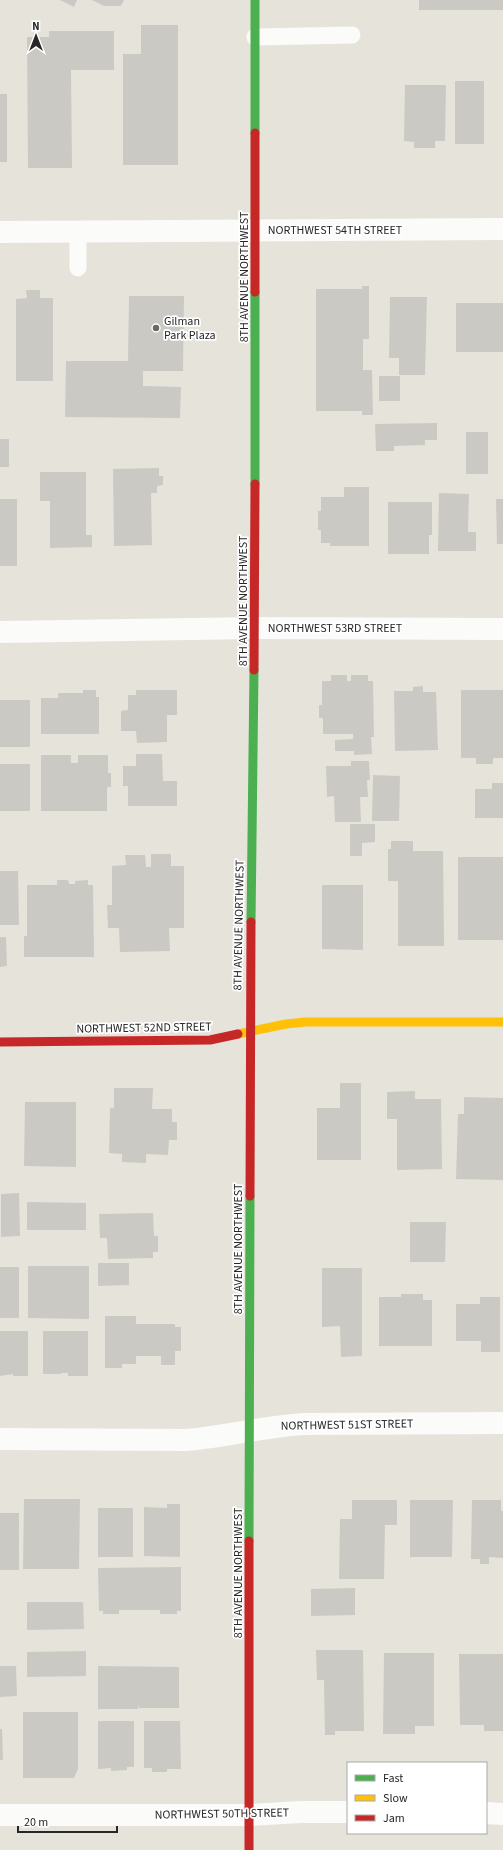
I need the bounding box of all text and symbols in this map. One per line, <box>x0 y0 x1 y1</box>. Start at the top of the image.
north arrow <box>16 16 56 56</box>
text: N <box>32 19 40 34</box>
street label: 8TH AVENUE NORTHWEST <box>236 211 253 342</box>
street label: NORTHWEST 54TH STREET <box>268 222 403 239</box>
place label: Gilman Park Plaza <box>164 313 216 344</box>
marker: Gilman Park Plaza <box>151 323 161 333</box>
street label: 8TH AVENUE NORTHWEST <box>235 535 252 666</box>
street label: NORTHWEST 53RD STREET <box>268 620 403 637</box>
street label: 8TH AVENUE NORTHWEST <box>229 859 249 990</box>
street label: NORTHWEST 52ND STREET <box>76 1018 212 1038</box>
street label: 8TH AVENUE NORTHWEST <box>230 1183 247 1314</box>
street label: NORTHWEST 51ST STREET <box>280 1415 414 1435</box>
street label: 8TH AVENUE NORTHWEST <box>230 1507 247 1638</box>
legend <box>347 1762 487 1834</box>
text: Fast <box>383 1770 403 1787</box>
text: Slow <box>383 1790 408 1807</box>
street label: NORTHWEST 50TH STREET <box>155 1804 290 1824</box>
scale bar <box>18 1808 117 1834</box>
text: Jam <box>383 1810 405 1827</box>
text: 20 m <box>24 1814 48 1831</box>

